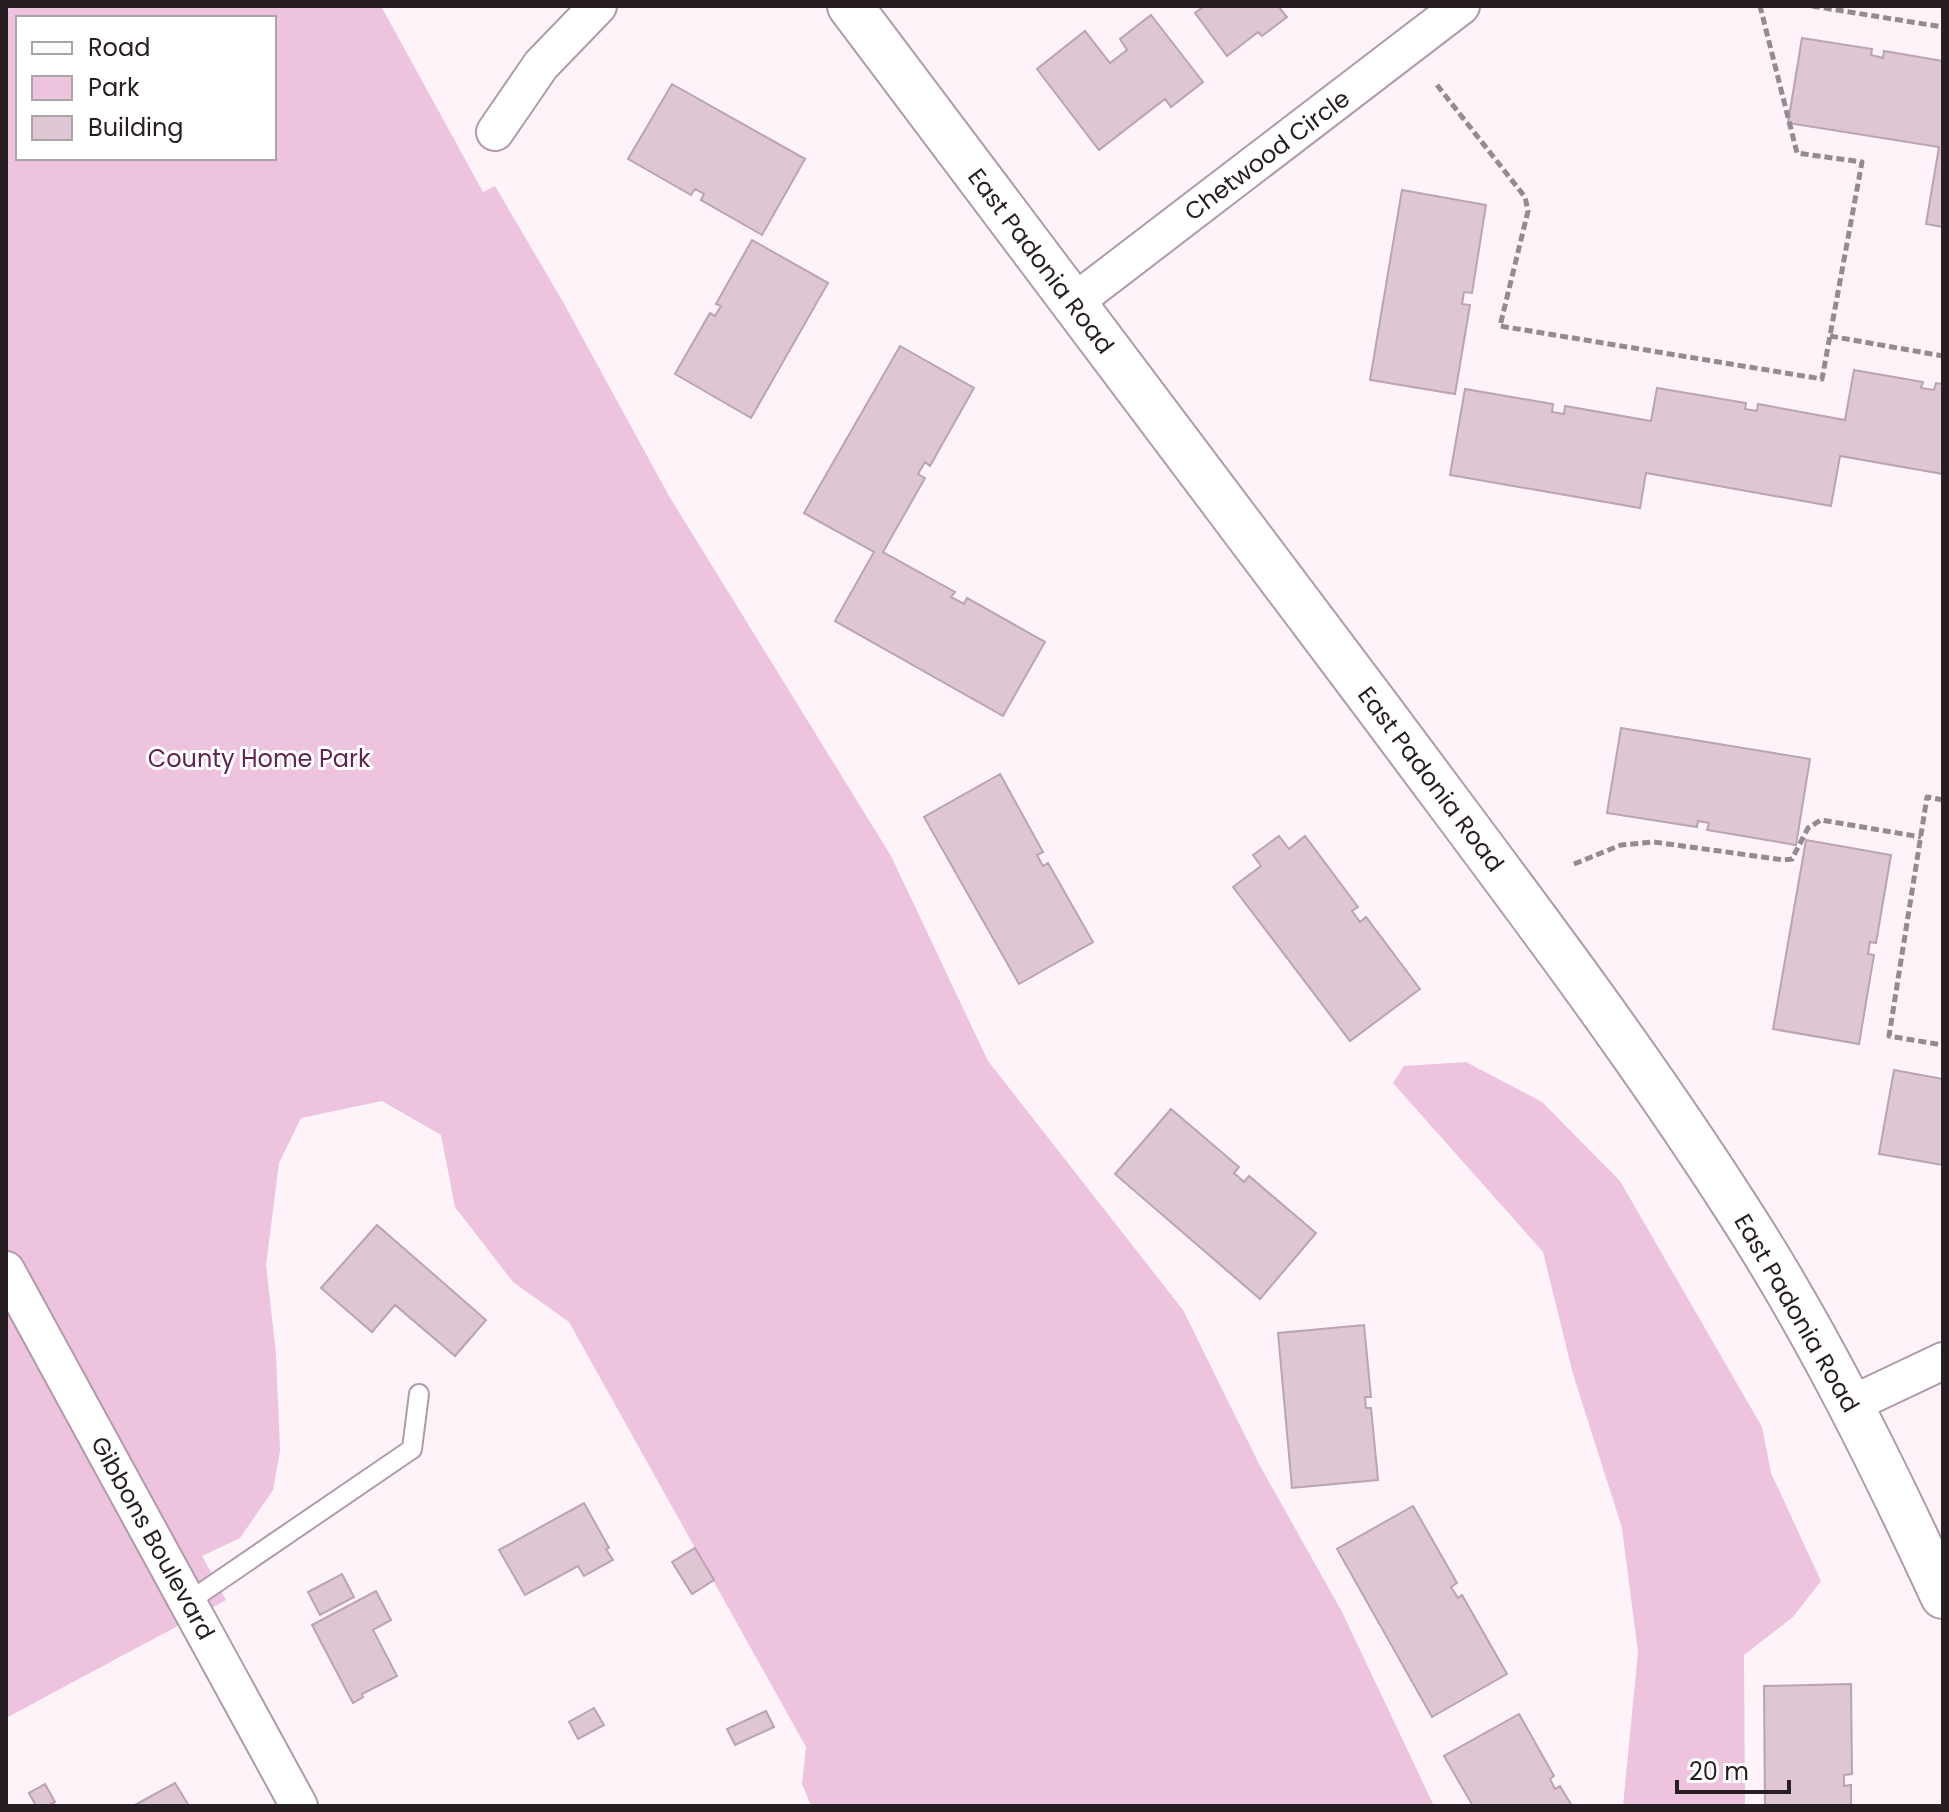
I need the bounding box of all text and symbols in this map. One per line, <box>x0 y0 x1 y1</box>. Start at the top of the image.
legend <box>16 16 276 160</box>
text: Road <box>88 31 150 64</box>
text: Park <box>88 71 140 104</box>
street label: Chetwood Circle <box>1177 82 1357 228</box>
text: Building <box>88 111 184 144</box>
street label: East Padonia Road <box>960 162 1122 360</box>
street label: East Padonia Road <box>1350 680 1512 878</box>
park label: County Home Park <box>148 742 371 775</box>
street label: East Padonia Road <box>1727 1208 1867 1418</box>
street label: Gibbons Boulevard <box>83 1430 223 1646</box>
scale bar <box>1677 1744 1789 1794</box>
text: 20 m <box>1689 1755 1749 1788</box>

